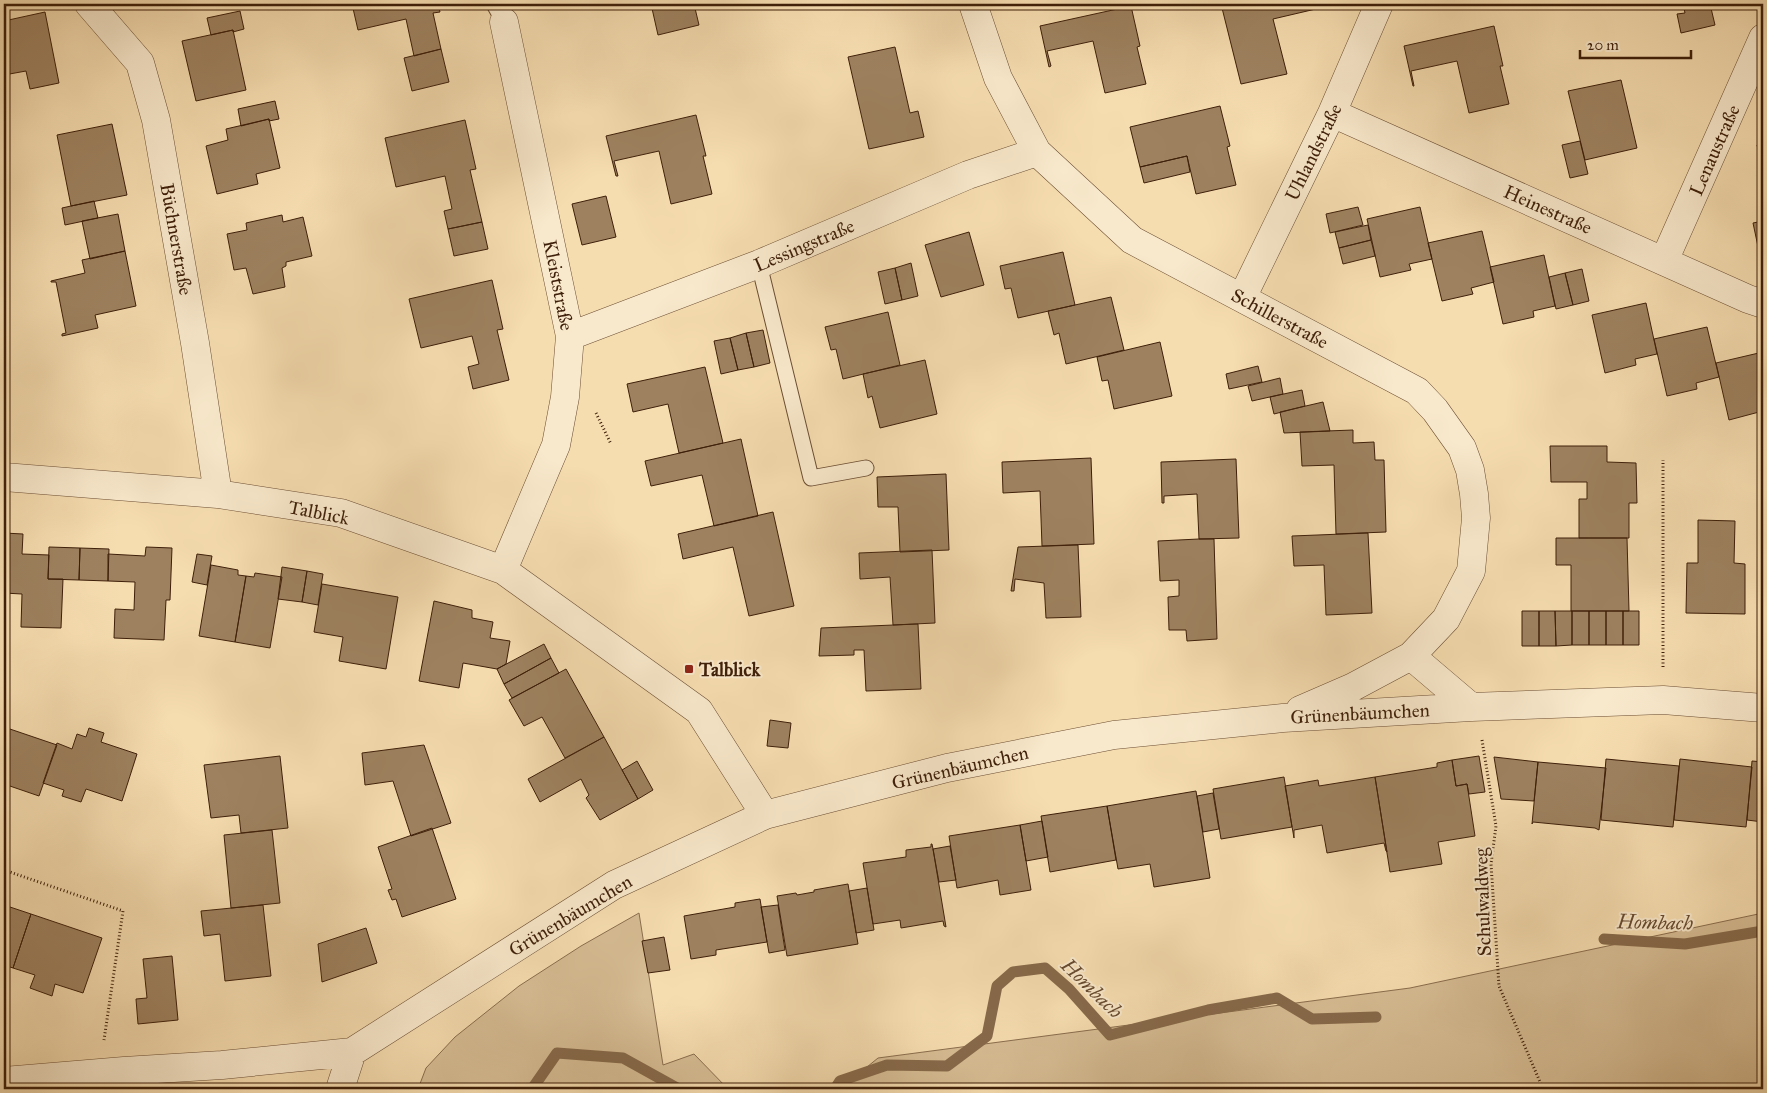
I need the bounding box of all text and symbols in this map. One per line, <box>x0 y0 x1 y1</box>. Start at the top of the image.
scale bar <box>1580 28 1691 60</box>
text: 20 m <box>1587 36 1619 54</box>
street label: Uhlandstraße <box>1280 100 1347 204</box>
street label: Lenaustraße <box>1684 101 1745 199</box>
street label: Heinestraße <box>1500 180 1596 239</box>
street label: Büchnerstraße <box>155 181 198 297</box>
street label: Lessingstraße <box>751 214 858 278</box>
street label: Kleiststraße <box>538 238 579 332</box>
street label: Schillerstraße <box>1227 283 1332 354</box>
street label: Talblick <box>287 495 351 530</box>
place label: Talblick <box>698 658 761 681</box>
marker: Talblick <box>683 663 695 675</box>
street label: Grünenbäumchen <box>1290 698 1430 729</box>
street label: Grünenbäumchen <box>889 741 1031 794</box>
street label: Schulwaldweg <box>1469 847 1497 957</box>
street label: Grünenbäumchen <box>504 870 636 961</box>
water label: Hombach <box>1616 909 1693 935</box>
water label: Hombach <box>1056 952 1128 1023</box>

